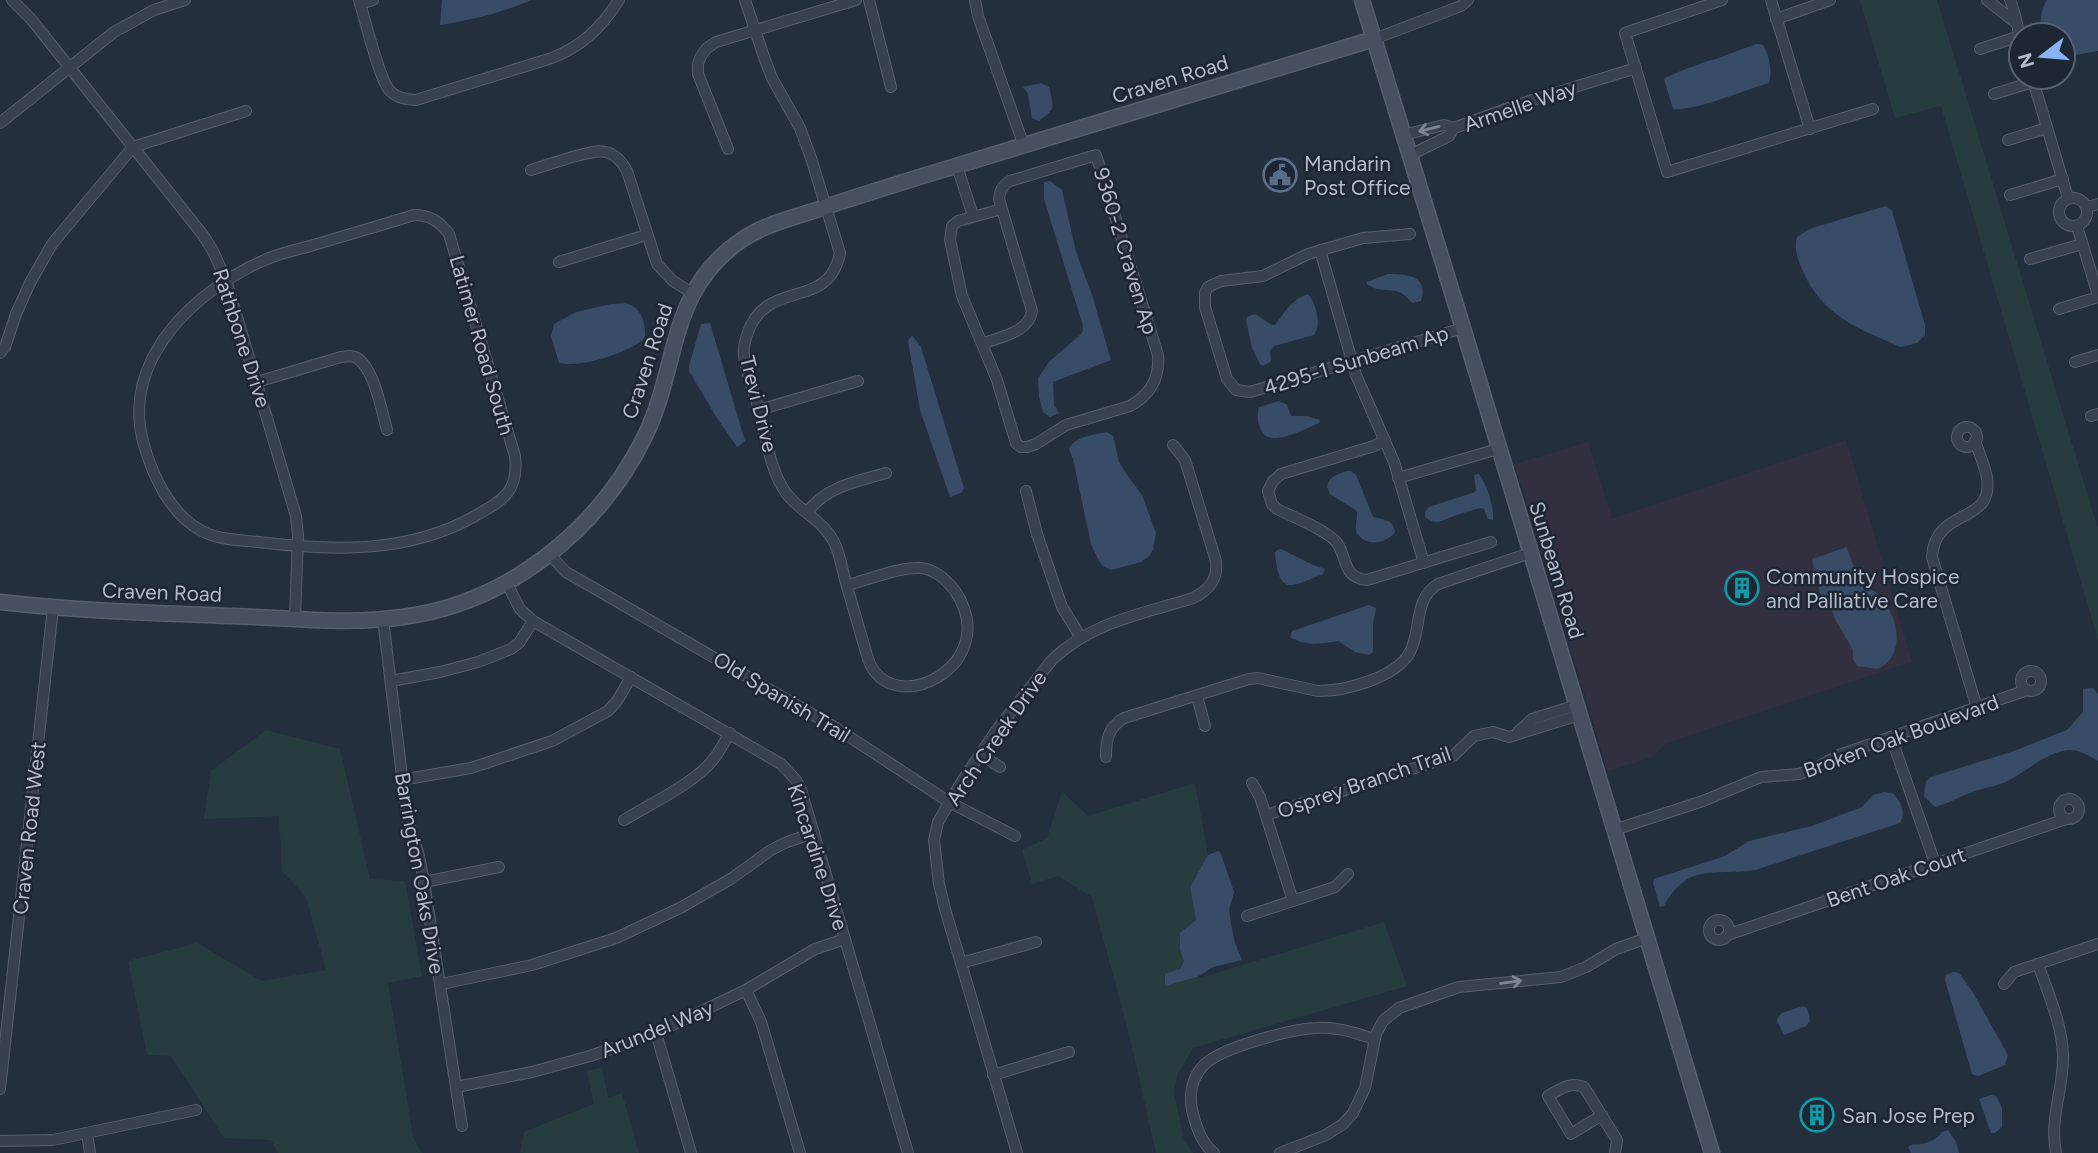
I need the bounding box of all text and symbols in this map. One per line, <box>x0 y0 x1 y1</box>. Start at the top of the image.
north arrow <box>2007 21 2077 91</box>
street label: Craven Road <box>1109 49 1231 109</box>
text: N <box>2013 50 2039 71</box>
street label: Armelle Way <box>1460 75 1580 137</box>
one-way arrow <box>1418 123 1441 136</box>
place label: Mandarin Post Office <box>1304 151 1411 200</box>
public building icon: Mandarin Post Office <box>1261 156 1299 194</box>
street label: 9360-2 Craven Ap <box>1089 165 1163 337</box>
street label: Latimer Road South <box>444 252 520 438</box>
street label: Rathbone Drive <box>208 265 276 411</box>
street label: Craven Road <box>617 300 677 422</box>
street label: 4295-1 Sunbeam Ap <box>1261 320 1451 400</box>
street label: Trevi Drive <box>735 353 783 455</box>
street label: Sunbeam Road <box>1524 498 1590 642</box>
place label: Community Hospice and Palliative Care <box>1766 564 1959 613</box>
building icon: Community Hospice and Palliative Care <box>1723 569 1761 607</box>
street label: Craven Road <box>102 577 222 607</box>
street label: Old Spanish Trail <box>709 646 855 748</box>
street label: Arch Creek Drive <box>940 666 1052 810</box>
street label: Broken Oak Boulevard <box>1800 689 2002 783</box>
street label: Craven Road West <box>7 740 51 916</box>
street label: Osprey Branch Trail <box>1274 741 1454 823</box>
street label: Barrington Oaks Drive <box>390 770 450 976</box>
street label: Kincardine Drive <box>783 781 853 933</box>
street label: Bent Oak Court <box>1823 841 1969 913</box>
one-way arrow <box>1500 976 1522 989</box>
street label: Arundel Way <box>597 995 717 1063</box>
building icon: San Jose Prep <box>1798 1096 1836 1134</box>
place label: San Jose Prep <box>1842 1103 1975 1128</box>

